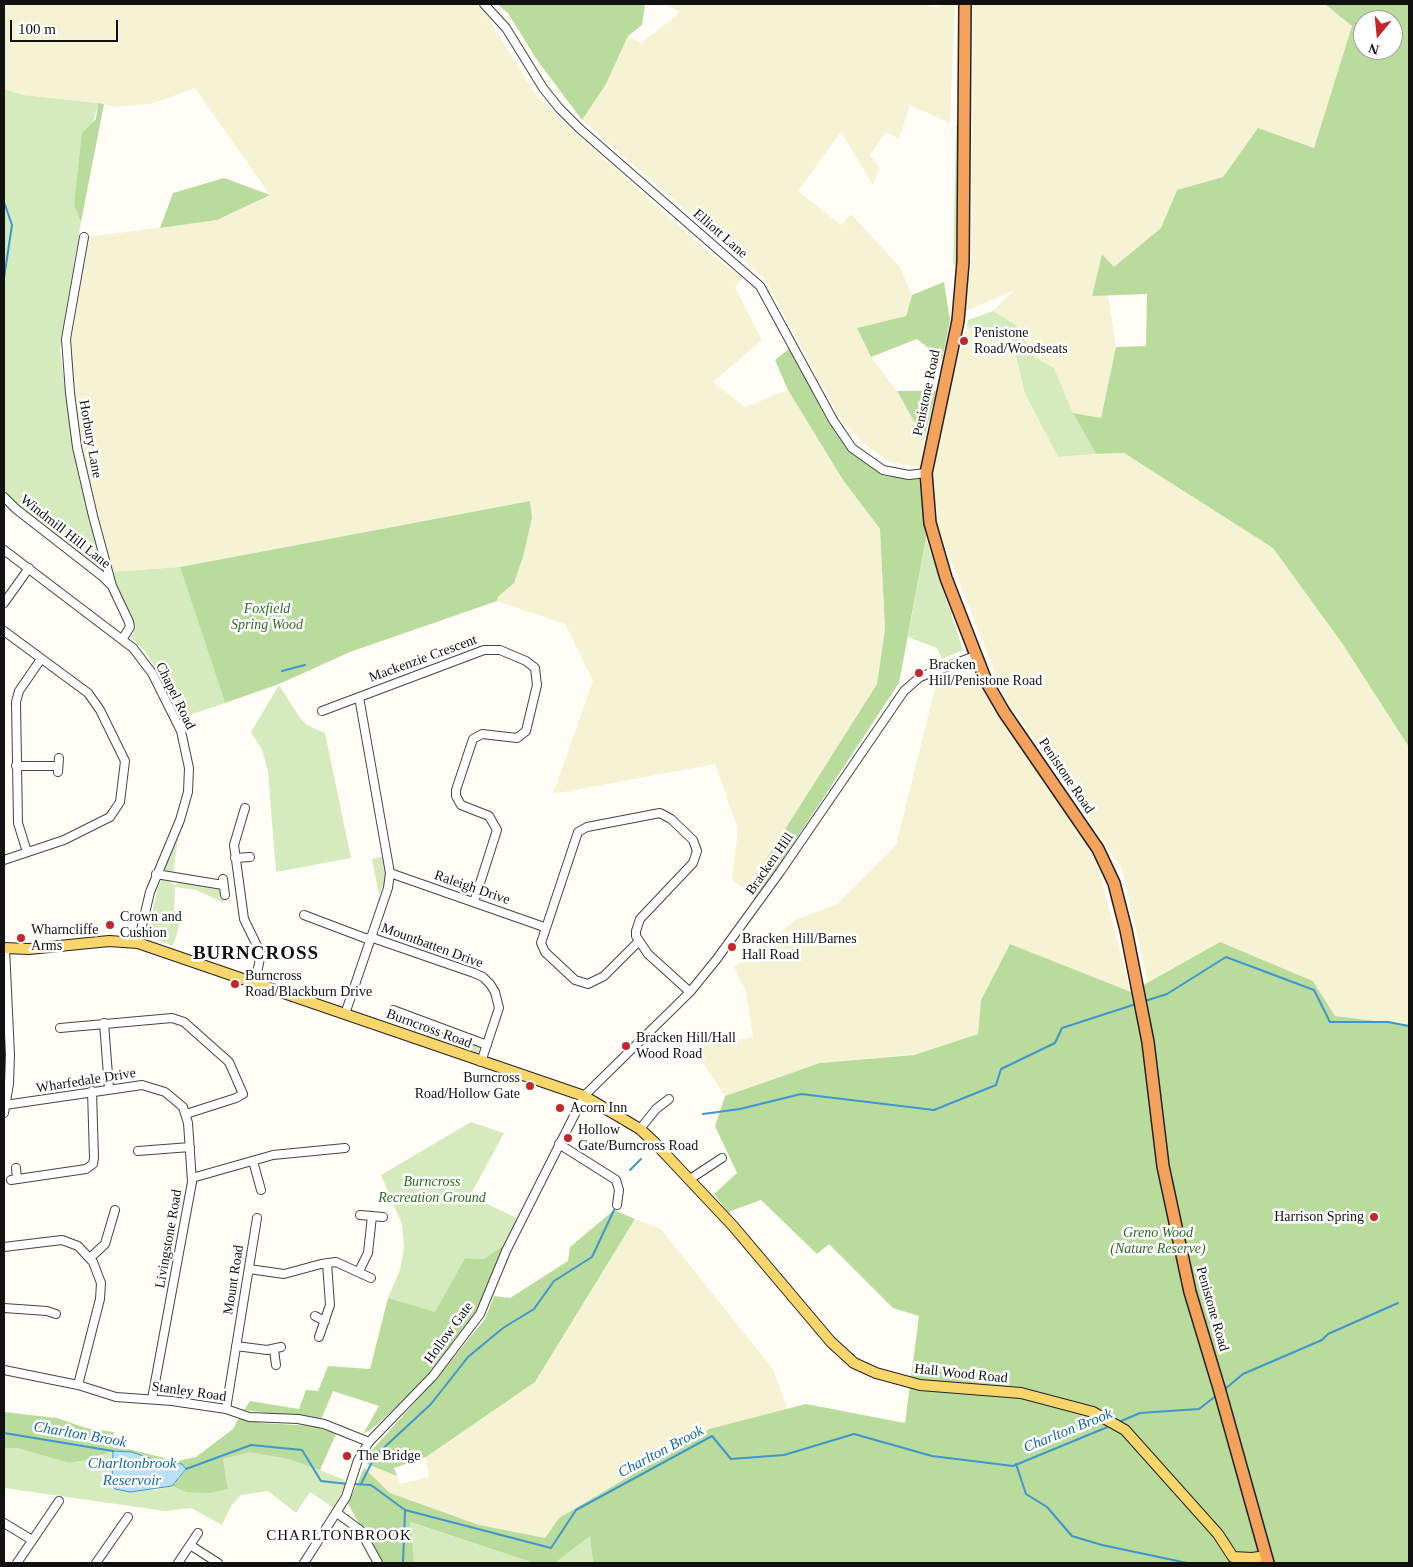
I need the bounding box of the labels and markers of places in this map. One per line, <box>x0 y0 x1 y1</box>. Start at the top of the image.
place label: Penistone Road/Woodseats <box>974 325 1068 358</box>
marker: Penistone Road/Woodseats <box>958 335 970 347</box>
place label: Bracken Hill/Penistone Road <box>929 657 1042 690</box>
marker: Bracken Hill/Penistone Road <box>913 667 925 679</box>
place label: Crown and Cushion <box>120 909 182 942</box>
marker: Crown and Cushion <box>104 919 116 931</box>
place label: Wharncliffe Arms <box>31 922 98 954</box>
place label: Bracken Hill/Barnes Hall Road <box>742 931 857 964</box>
marker: Wharncliffe Arms <box>15 932 27 944</box>
marker: Bracken Hill/Barnes Hall Road <box>726 941 738 953</box>
place label: Burncross Road/Blackburn Drive <box>245 968 372 1000</box>
marker: Burncross Road/Blackburn Drive <box>229 978 241 990</box>
place label: Bracken Hill/Hall Wood Road <box>636 1030 736 1062</box>
marker: Bracken Hill/Hall Wood Road <box>620 1040 632 1052</box>
place label: Burncross Road/Hollow Gate <box>415 1070 520 1102</box>
marker: Burncross Road/Hollow Gate <box>524 1080 536 1092</box>
place label: Acorn Inn <box>570 1100 627 1116</box>
marker: Acorn Inn <box>554 1102 566 1114</box>
place label: Hollow Gate/Burncross Road <box>578 1122 698 1154</box>
marker: Hollow Gate/Burncross Road <box>562 1132 574 1144</box>
place label: Harrison Spring <box>1274 1209 1364 1225</box>
marker: Harrison Spring <box>1368 1211 1380 1223</box>
place label: The Bridge <box>357 1448 420 1464</box>
marker: The Bridge <box>341 1450 353 1462</box>

